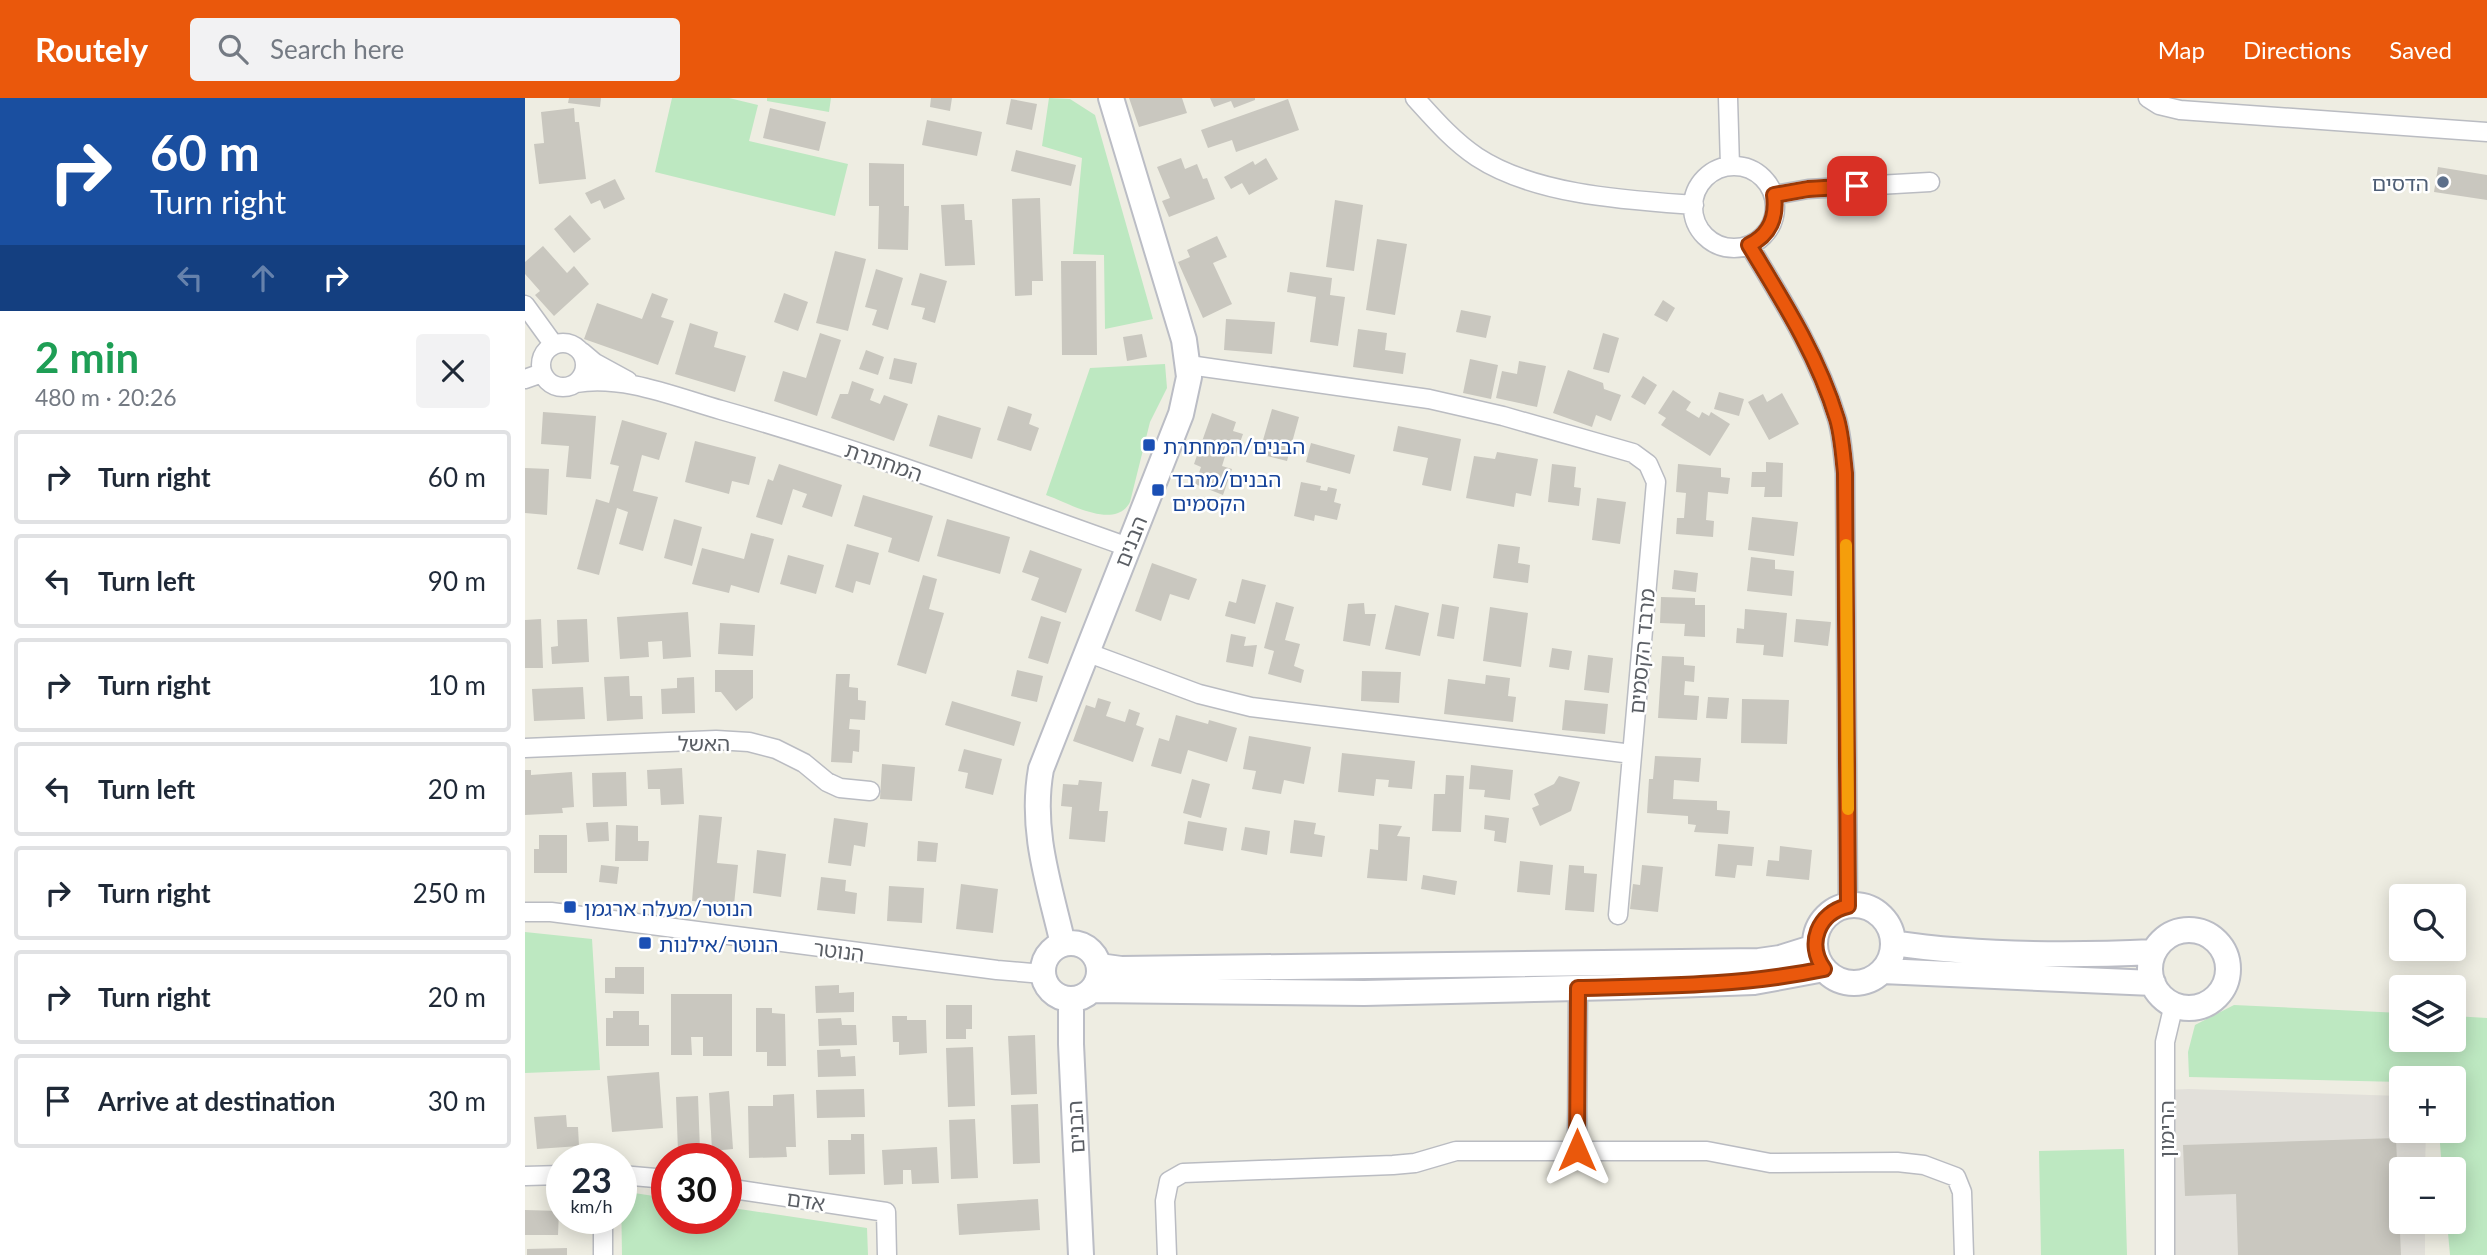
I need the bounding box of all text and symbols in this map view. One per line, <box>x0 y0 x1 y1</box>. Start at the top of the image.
search box <box>190 18 680 81</box>
text: Routely <box>35 29 148 69</box>
icon: search <box>214 30 252 68</box>
text: Search here <box>270 33 404 65</box>
text: Map <box>2158 35 2205 64</box>
text: Directions <box>2243 35 2351 64</box>
text: Saved <box>2389 35 2452 64</box>
text: 60 m <box>150 123 260 181</box>
icon: right <box>35 126 126 217</box>
pin <box>1827 156 1887 216</box>
icon: arrive <box>1838 167 1876 205</box>
place label: הדסים <box>2372 170 2429 195</box>
marker: הדסים <box>2435 174 2451 190</box>
text: Turn right <box>150 182 286 221</box>
icon: left <box>171 259 209 297</box>
icon: ahead <box>244 259 282 297</box>
icon: right <box>317 259 355 297</box>
text: 2 min <box>35 332 139 382</box>
button: close <box>416 334 490 408</box>
text: 480 m · 20:26 <box>35 383 177 411</box>
place label: הבנים/המחתרת <box>1163 433 1306 458</box>
street label: המחתרת <box>842 436 926 486</box>
marker: הבנים/המחתרת <box>1141 437 1157 453</box>
icon: right <box>39 458 77 496</box>
text: Turn right <box>98 461 211 493</box>
text: 60 m <box>428 461 486 493</box>
place label: הבנים/מרבד הקסמים <box>1172 466 1281 515</box>
marker: הבנים/מרבד הקסמים <box>1150 482 1166 498</box>
street label: הבנים <box>1109 512 1151 570</box>
icon: left <box>39 562 77 600</box>
text: Turn left <box>98 565 195 597</box>
text: 90 m <box>428 565 486 597</box>
street label: מרבד הקסמים <box>1623 587 1659 715</box>
icon: right <box>39 666 77 704</box>
text: Turn right <box>98 669 211 701</box>
text: 10 m <box>428 669 486 701</box>
street label: האשל <box>678 730 730 755</box>
icon: left <box>39 770 77 808</box>
text: Turn left <box>98 773 195 805</box>
text: 20 m <box>428 773 486 805</box>
icon: right <box>39 874 77 912</box>
text: Turn right <box>98 877 211 909</box>
text: 250 m <box>413 877 486 909</box>
map controls <box>2389 884 2466 1234</box>
button: search <box>2389 884 2466 961</box>
place label: הנוטר/מעלה ארגמן <box>584 895 753 920</box>
marker: הנוטר/מעלה ארגמן <box>562 899 578 915</box>
place label: הנוטר/אילנות <box>659 931 778 956</box>
street label: הנוטר <box>812 934 866 966</box>
marker: הנוטר/אילנות <box>637 935 653 951</box>
button: layers <box>2389 975 2466 1052</box>
icon: right <box>39 978 77 1016</box>
text: Turn right <box>98 981 211 1013</box>
text: 20 m <box>428 981 486 1013</box>
button: + <box>2389 1066 2466 1143</box>
icon: arrive <box>39 1082 77 1120</box>
text: Arrive at destination <box>98 1085 335 1117</box>
text: 30 m <box>428 1085 486 1117</box>
street label: הבנים <box>1061 1100 1089 1154</box>
street label: הרימון <box>2153 1100 2178 1158</box>
position arrow <box>1540 1113 1614 1187</box>
speed limit sign: 30 <box>651 1143 742 1234</box>
button: − <box>2389 1157 2466 1234</box>
text: 23 <box>571 1158 612 1200</box>
street label: אדם <box>785 1185 827 1215</box>
text: km/h <box>570 1195 613 1217</box>

